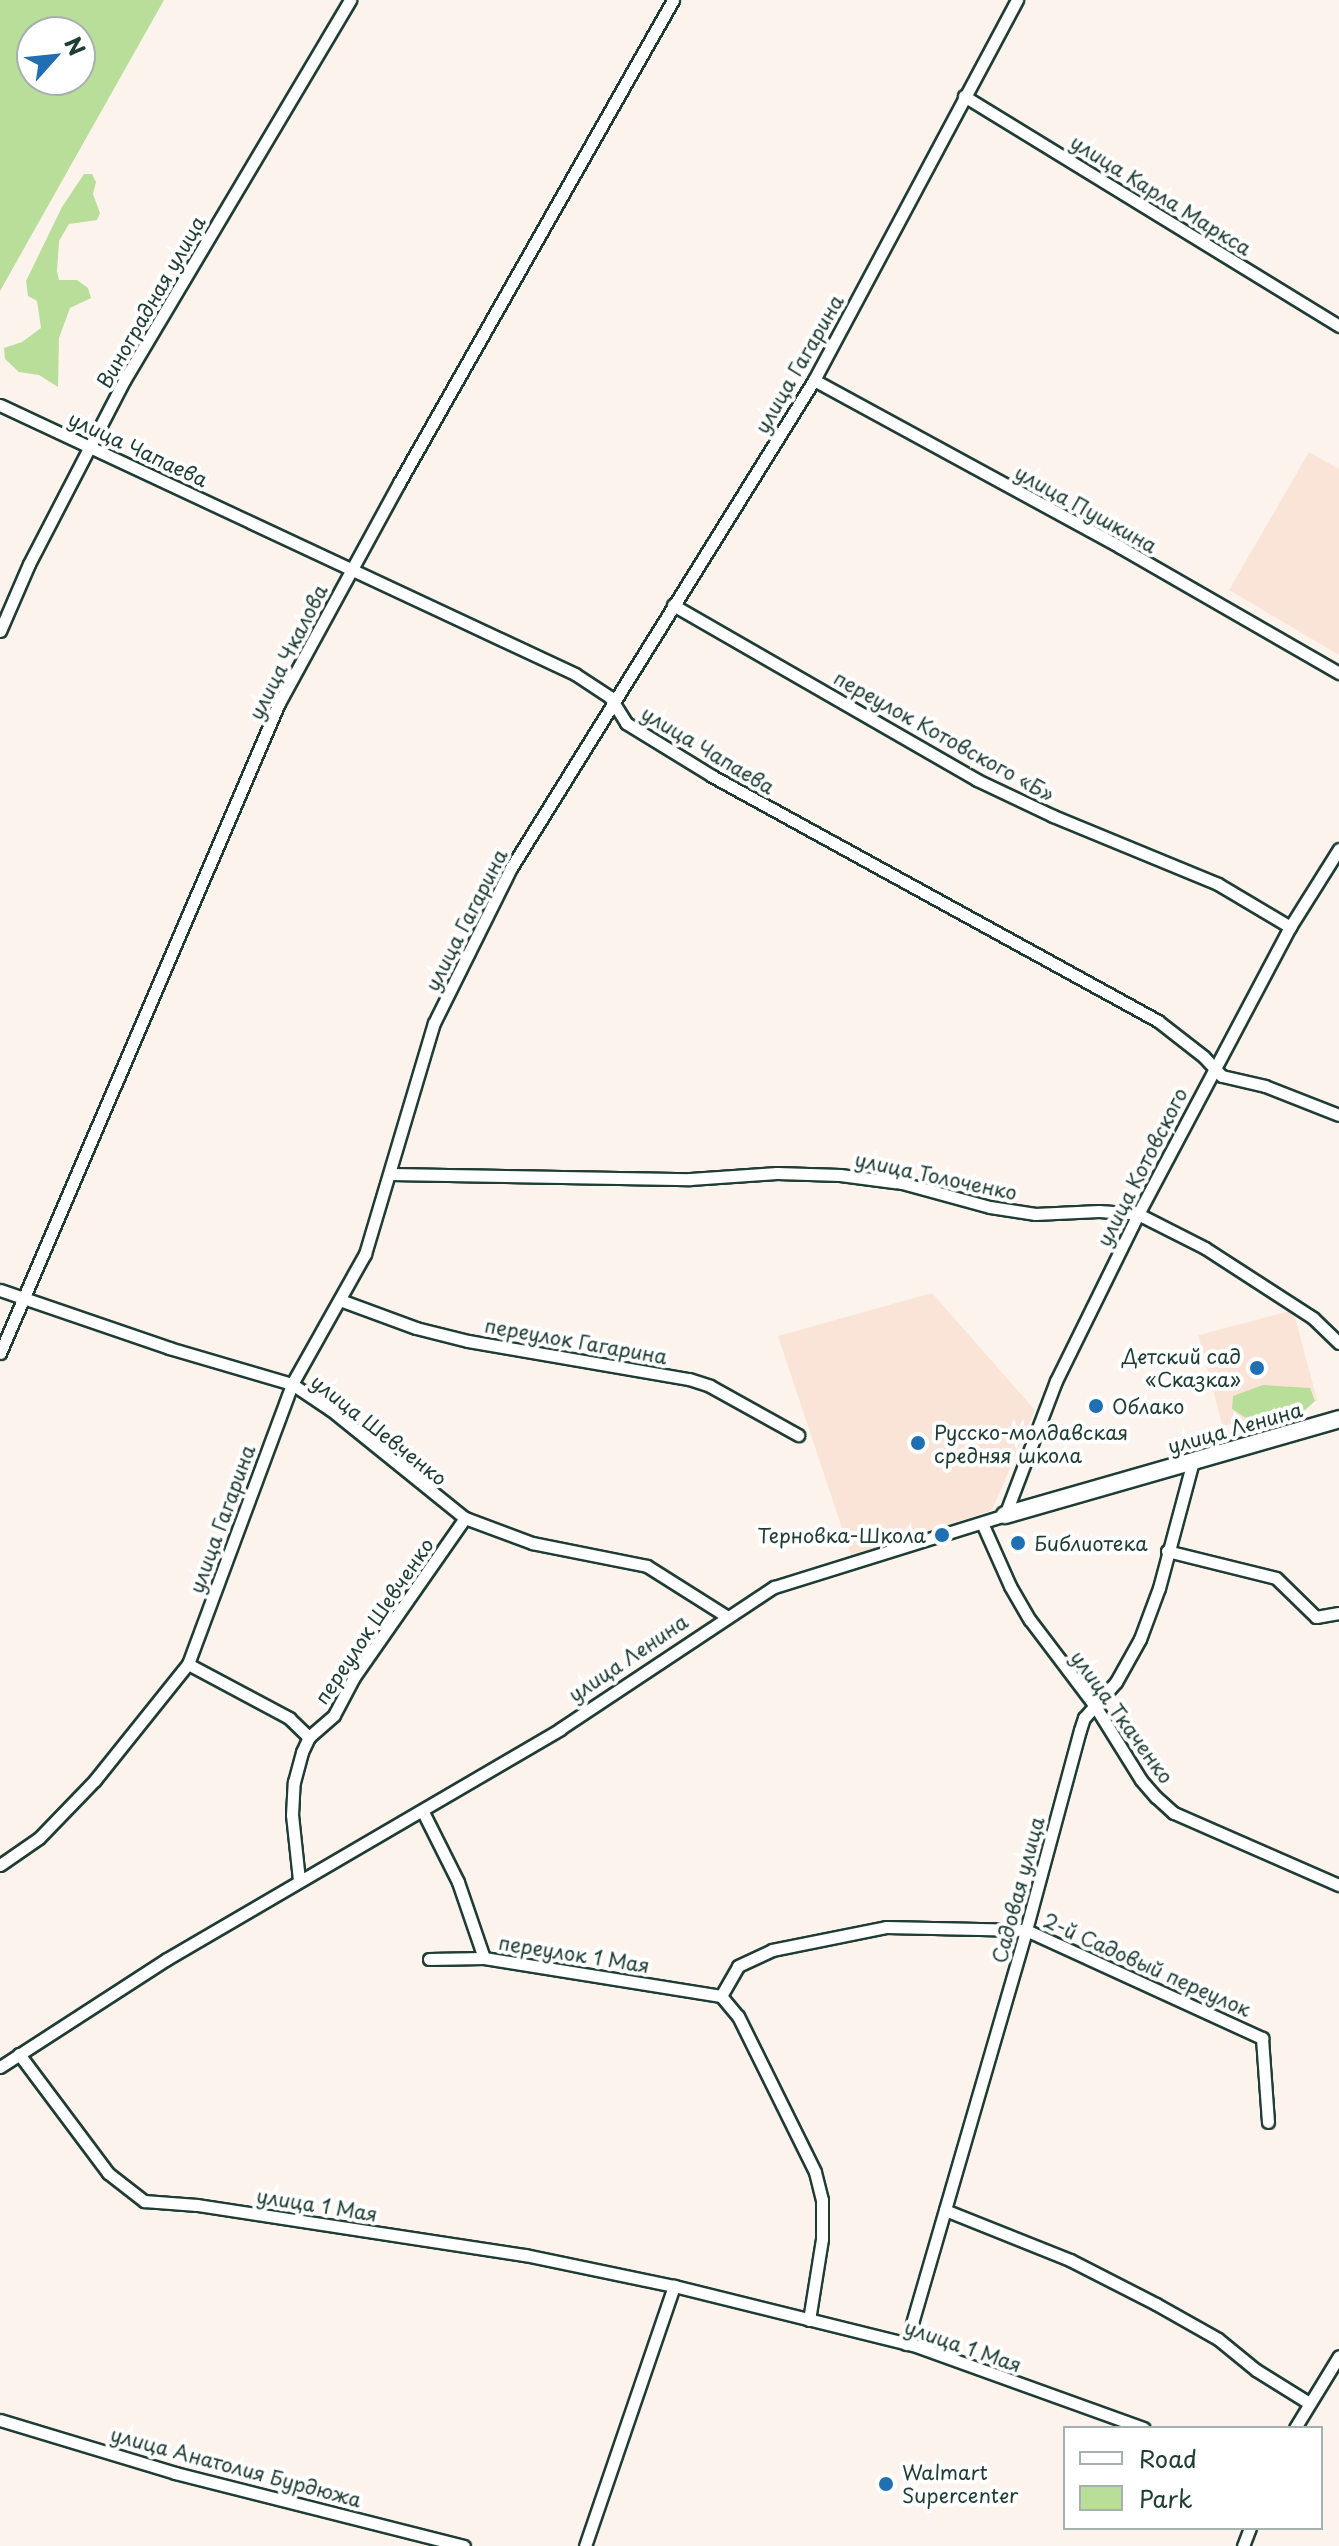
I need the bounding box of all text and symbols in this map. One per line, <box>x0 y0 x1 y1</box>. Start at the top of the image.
north arrow <box>16 16 96 96</box>
text: N <box>57 31 95 61</box>
street label: улица Карла Маркса <box>1066 129 1256 261</box>
street label: Виноградная улица <box>92 211 210 393</box>
street label: улица Гагарина <box>750 290 848 438</box>
street label: улица Чапаева <box>64 406 212 492</box>
street label: улица Пушкина <box>1010 460 1162 558</box>
street label: улица Чкалова <box>243 580 333 724</box>
street label: переулок Котовского «Б» <box>829 665 1059 807</box>
street label: улица Чапаева <box>637 701 779 799</box>
street label: улица Гагарина <box>420 845 512 995</box>
street label: улица Котовского <box>1091 1083 1193 1251</box>
street label: улица Толоченко <box>852 1147 1020 1205</box>
street label: переулок Гагарина <box>482 1313 670 1369</box>
place label: Детский сад «Сказка» <box>1120 1344 1241 1391</box>
marker: Детский сад «Сказка» <box>1248 1359 1266 1377</box>
street label: улица Шевченко <box>306 1369 452 1491</box>
place label: Облако <box>1112 1394 1184 1418</box>
marker: Облако <box>1087 1397 1105 1415</box>
street label: улица Ленина <box>1164 1397 1306 1459</box>
place label: Русско-молдавская средняя школа <box>934 1420 1128 1467</box>
marker: Русско-молдавская средняя школа <box>909 1434 927 1452</box>
street label: улица Гагарина <box>184 1441 260 1597</box>
place label: Терновка-Школа <box>758 1523 926 1547</box>
marker: Терновка-Школа <box>933 1526 951 1544</box>
place label: Библиотека <box>1034 1531 1148 1555</box>
street label: переулок Шевченко <box>309 1533 439 1709</box>
marker: Библиотека <box>1009 1534 1027 1552</box>
street label: улица Ленина <box>563 1609 693 1707</box>
street label: улица Ткаченко <box>1065 1645 1179 1789</box>
street label: Садовая улица <box>987 1814 1049 1966</box>
street label: 2-й Садовый переулок <box>1039 1908 1255 2022</box>
street label: переулок 1 Мая <box>497 1930 651 1978</box>
street label: улица 1 Мая <box>254 2183 380 2227</box>
street label: улица 1 Мая <box>901 2315 1025 2377</box>
street label: улица Анатолия Бурдюжа <box>107 2422 365 2512</box>
legend <box>1063 2426 1323 2530</box>
text: Road <box>1139 2440 1197 2476</box>
place label: Walmart Supercenter <box>902 2460 1018 2507</box>
marker: Walmart Supercenter <box>877 2475 895 2493</box>
text: Park <box>1139 2480 1193 2516</box>

